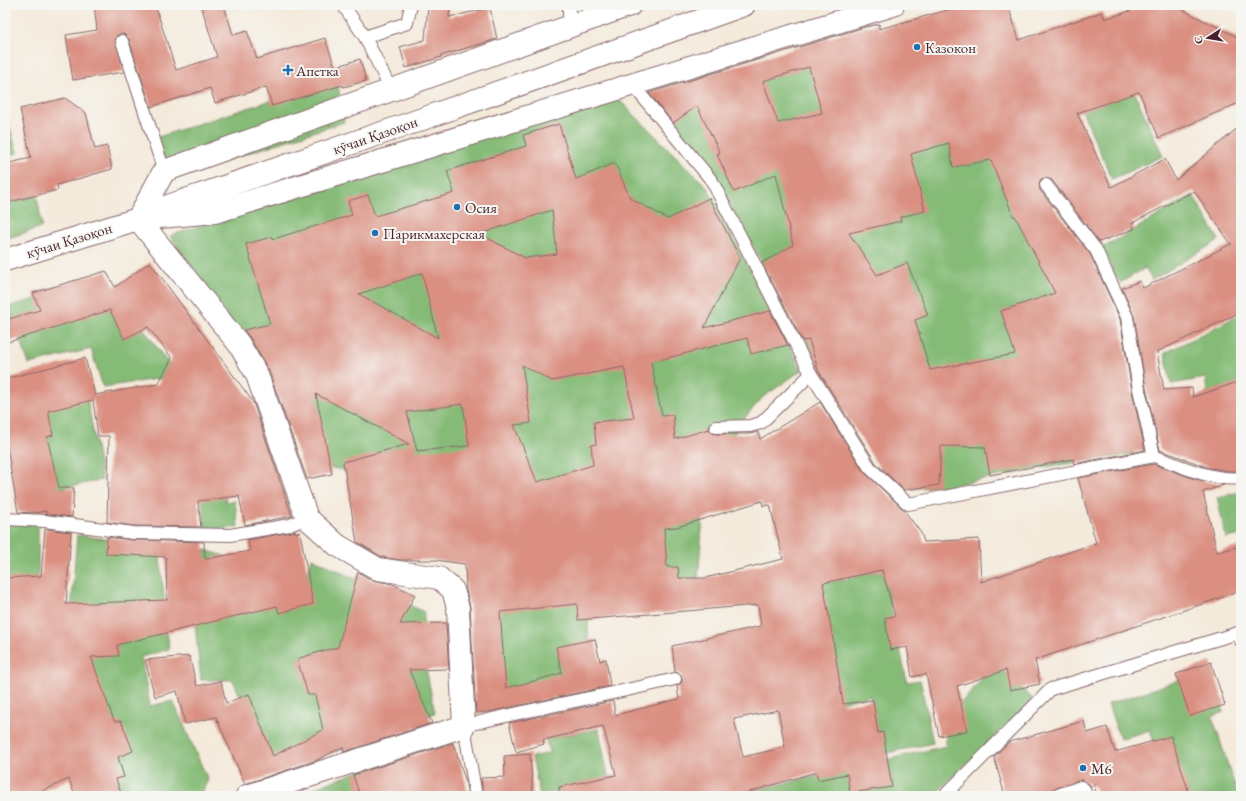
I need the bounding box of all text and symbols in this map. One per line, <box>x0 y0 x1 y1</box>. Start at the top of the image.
north arrow <box>1188 18 1228 58</box>
text: С <box>1191 35 1206 45</box>
place label: Казокон <box>925 38 976 57</box>
marker: Казокон <box>912 42 922 52</box>
place label: Апетка <box>295 61 339 80</box>
marker: Апетка <box>283 65 293 75</box>
street label: кӯчаи Қазоқон <box>330 112 420 158</box>
place label: Осия <box>465 198 497 217</box>
marker: Осия <box>452 202 462 212</box>
street label: кӯчаи Қазоқон <box>24 218 114 262</box>
place label: Парикмахерская <box>383 224 485 243</box>
marker: Парикмахерская <box>370 228 380 238</box>
place label: М6 <box>1091 759 1112 778</box>
marker: М6 <box>1078 763 1088 773</box>

